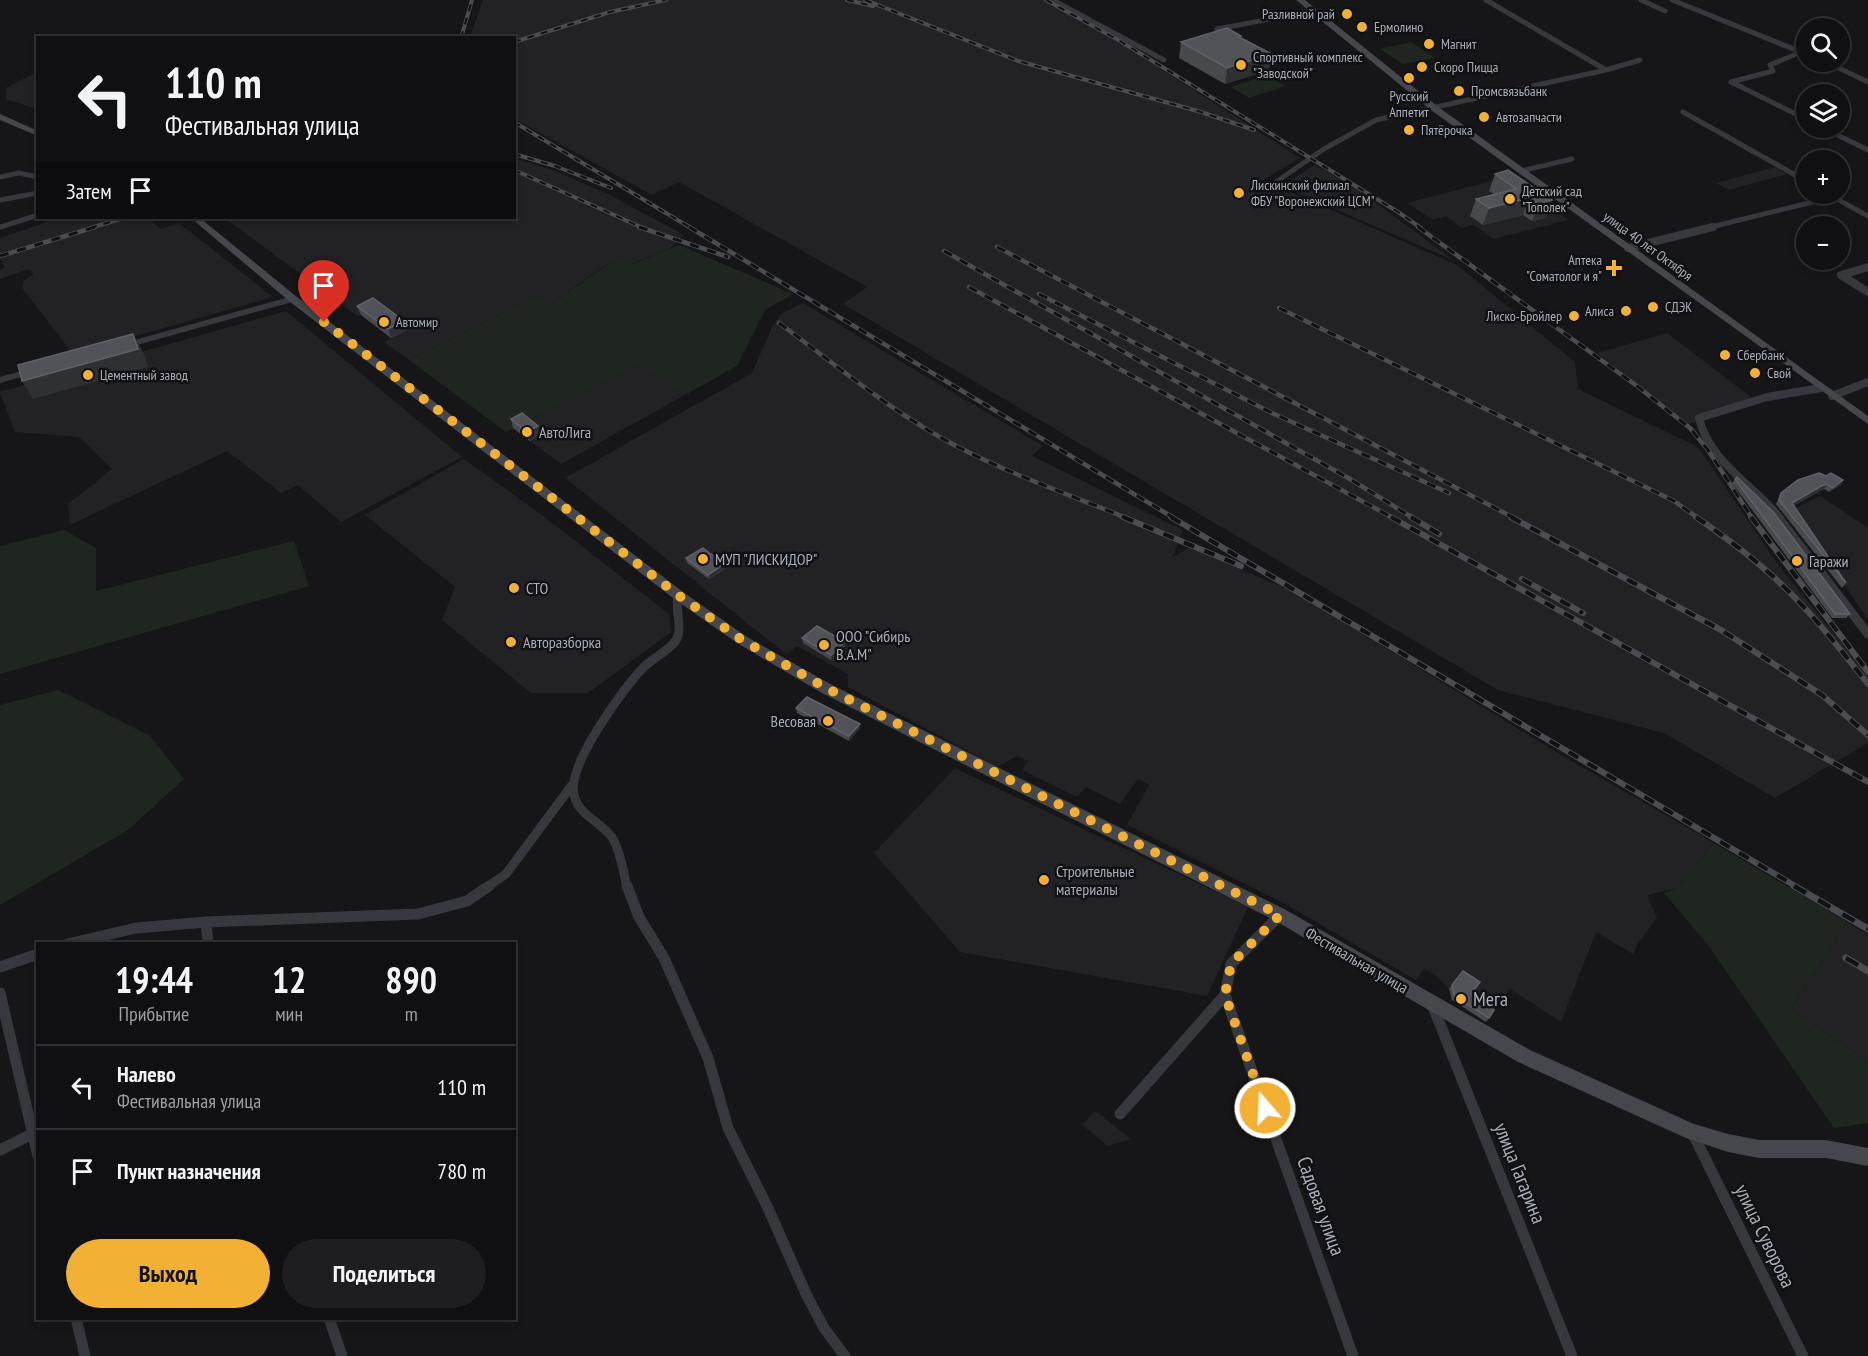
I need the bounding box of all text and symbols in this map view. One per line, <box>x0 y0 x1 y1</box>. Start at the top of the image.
place label: Разливной рай <box>1262 5 1335 23</box>
marker: Разливной рай <box>1340 7 1354 21</box>
place label: Ермолино <box>1374 18 1423 36</box>
map controls <box>1796 18 1850 270</box>
button: search <box>1796 18 1850 72</box>
marker: Ермолино <box>1355 20 1369 34</box>
place label: Магнит <box>1441 35 1477 53</box>
marker: Магнит <box>1422 37 1436 51</box>
place label: Спортивный комплекс "Заводской" <box>1253 48 1363 82</box>
text: 110 m <box>165 55 262 110</box>
marker: Спортивный комплекс "Заводской" <box>1234 58 1248 72</box>
place label: Скоро Пицца <box>1434 58 1498 76</box>
icon: left <box>66 60 144 138</box>
marker: Скоро Пицца <box>1415 60 1429 74</box>
marker: Русский Аппетит <box>1402 71 1416 85</box>
place label: Промсвязьбанк <box>1471 82 1548 100</box>
marker: Промсвязьбанк <box>1452 84 1466 98</box>
button: layers <box>1796 84 1850 138</box>
place label: Русский Аппетит <box>1389 87 1429 121</box>
text: Фестивальная улица <box>165 108 360 142</box>
place label: Автозапчасти <box>1496 108 1562 126</box>
marker: Автозапчасти <box>1477 110 1491 124</box>
place label: Пятёрочка <box>1421 121 1473 139</box>
marker: Пятёрочка <box>1402 123 1416 137</box>
button: + <box>1796 150 1850 204</box>
icon: arrive <box>124 174 157 207</box>
place label: Лискинский филиал ФБУ "Воронежский ЦСМ" <box>1250 176 1375 210</box>
text: Затем <box>66 177 112 205</box>
place label: Детский сад "Тополек" <box>1522 182 1582 216</box>
marker: Лискинский филиал ФБУ "Воронежский ЦСМ" <box>1232 186 1246 200</box>
marker: Детский сад "Тополек" <box>1503 192 1517 206</box>
street label: улица 40 лет Октября <box>1600 207 1696 285</box>
button: − <box>1796 216 1850 270</box>
place label: Аптека "Соматолог и я" <box>1526 251 1602 285</box>
pin <box>298 260 349 322</box>
marker: Аптека "Соматолог и я" <box>1607 261 1621 275</box>
icon: arrive <box>307 269 340 302</box>
place label: СДЭК <box>1665 298 1692 316</box>
marker: СДЭК <box>1646 300 1660 314</box>
place label: Алиса <box>1585 302 1614 320</box>
marker: Алиса <box>1619 304 1633 318</box>
place label: Лиско-Бройлер <box>1485 307 1562 325</box>
marker: Лиско-Бройлер <box>1567 309 1581 323</box>
place label: Автомир <box>396 313 438 331</box>
marker: Автомир <box>377 315 391 329</box>
place label: Сбербанк <box>1737 346 1785 364</box>
marker: Сбербанк <box>1718 348 1732 362</box>
place label: Свой <box>1767 364 1791 382</box>
place label: Цементный завод <box>100 366 188 384</box>
marker: Свой <box>1748 366 1762 380</box>
marker: Цементный завод <box>81 368 95 382</box>
place label: АвтоЛига <box>539 422 591 442</box>
marker: АвтоЛига <box>520 425 534 439</box>
place label: МУП "ЛИСКИДОР" <box>715 549 817 569</box>
place label: Гаражи <box>1809 551 1849 571</box>
marker: МУП "ЛИСКИДОР" <box>696 552 710 566</box>
marker: Гаражи <box>1790 554 1804 568</box>
place label: СТО <box>526 578 548 598</box>
marker: СТО <box>507 581 521 595</box>
place label: ООО "Сибирь В.А.М" <box>836 626 910 664</box>
place label: Авторазборка <box>523 632 601 652</box>
marker: Авторазборка <box>504 635 518 649</box>
marker: ООО "Сибирь В.А.М" <box>817 638 831 652</box>
place label: Весовая <box>771 711 816 731</box>
marker: Весовая <box>821 714 835 728</box>
place label: Строительные материалы <box>1056 861 1135 899</box>
marker: Строительные материалы <box>1037 873 1051 887</box>
street label: Фестивальная улица <box>1302 922 1412 998</box>
text: 19:44 <box>115 956 193 1003</box>
text: 12 <box>272 956 306 1003</box>
text: 890 <box>385 956 437 1003</box>
place label: Мега <box>1473 986 1508 1012</box>
marker: Мега <box>1454 992 1468 1006</box>
text: Прибытие <box>119 1001 189 1027</box>
text: мин <box>275 1001 303 1027</box>
text: m <box>405 1001 418 1027</box>
text: Налево <box>117 1060 176 1088</box>
icon: left <box>66 1071 99 1104</box>
text: 110 m <box>437 1073 486 1101</box>
position arrow <box>1233 1076 1297 1140</box>
text: Фестивальная улица <box>117 1088 261 1114</box>
street label: улица Гагарина <box>1488 1119 1552 1227</box>
street label: Садовая улица <box>1291 1153 1351 1259</box>
icon: arrive <box>66 1155 99 1188</box>
text: Пункт назначения <box>117 1157 261 1185</box>
text: 780 m <box>437 1157 486 1185</box>
street label: улица Суворова <box>1729 1180 1801 1292</box>
button: Выход <box>66 1239 270 1308</box>
button: Поделиться <box>282 1239 486 1308</box>

